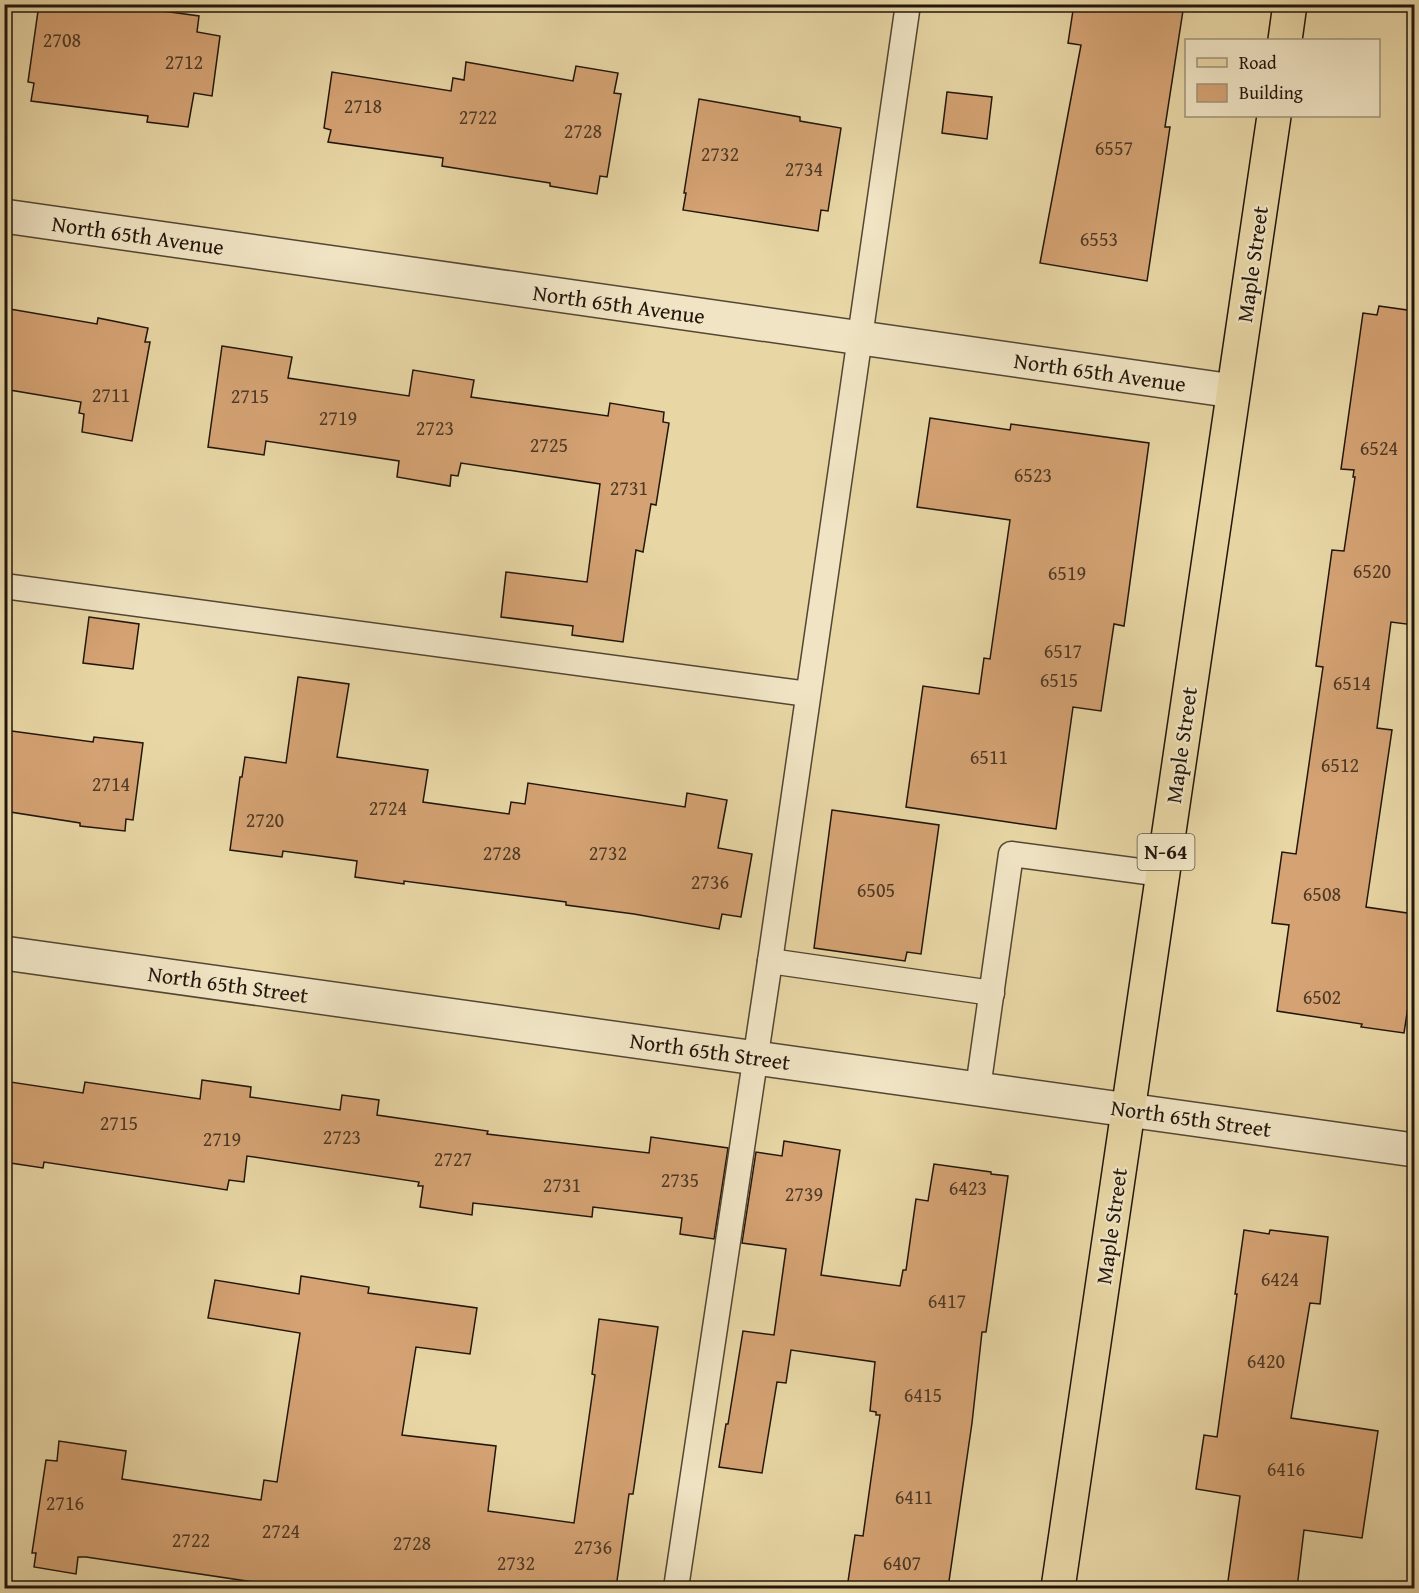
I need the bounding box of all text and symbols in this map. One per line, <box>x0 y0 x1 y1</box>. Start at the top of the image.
house number: 2708 <box>43 25 81 54</box>
legend <box>1185 39 1380 117</box>
house number: 2712 <box>165 47 203 76</box>
text: Road <box>1239 49 1277 76</box>
text: Building <box>1239 79 1303 106</box>
house number: 2718 <box>344 91 382 120</box>
house number: 2722 <box>459 102 497 131</box>
house number: 2728 <box>564 116 602 145</box>
house number: 6557 <box>1095 133 1133 162</box>
house number: 2732 <box>701 139 739 168</box>
house number: 2734 <box>785 154 823 183</box>
street label: Maple Street <box>1228 203 1276 324</box>
street label: North 65th Avenue <box>50 207 226 263</box>
house number: 6553 <box>1080 224 1118 253</box>
street label: North 65th Avenue <box>531 276 707 332</box>
street label: North 65th Avenue <box>1012 344 1188 400</box>
house number: 2711 <box>92 380 130 409</box>
house number: 2715 <box>231 381 269 410</box>
house number: 2719 <box>319 403 357 432</box>
house number: 2723 <box>416 413 454 442</box>
house number: 2725 <box>530 430 568 459</box>
house number: 6524 <box>1360 433 1398 462</box>
house number: 6523 <box>1014 460 1052 489</box>
house number: 2731 <box>610 473 648 502</box>
house number: 6520 <box>1353 556 1391 585</box>
house number: 6519 <box>1048 558 1086 587</box>
house number: 6517 <box>1044 636 1082 665</box>
house number: 6515 <box>1040 665 1078 694</box>
house number: 6514 <box>1333 668 1371 697</box>
street label: Maple Street <box>1157 684 1205 805</box>
house number: 6511 <box>970 742 1008 771</box>
house number: 6512 <box>1321 750 1359 779</box>
house number: 2714 <box>92 769 130 798</box>
house number: 2724 <box>369 793 407 822</box>
house number: 2720 <box>246 805 284 834</box>
road number: N-64 <box>1138 834 1194 870</box>
house number: 2728 <box>483 838 521 867</box>
house number: 2732 <box>589 838 627 867</box>
house number: 2736 <box>691 867 729 896</box>
house number: 6505 <box>857 875 895 904</box>
house number: 6508 <box>1303 879 1341 908</box>
street label: North 65th Street <box>146 957 310 1011</box>
house number: 6502 <box>1303 982 1341 1011</box>
street label: North 65th Street <box>628 1024 792 1078</box>
street label: North 65th Street <box>1109 1091 1273 1145</box>
house number: 2715 <box>100 1108 138 1137</box>
house number: 2723 <box>323 1122 361 1151</box>
house number: 2719 <box>203 1124 241 1153</box>
house number: 2727 <box>434 1144 472 1173</box>
house number: 2735 <box>661 1165 699 1194</box>
street label: Maple Street <box>1087 1165 1135 1286</box>
house number: 2731 <box>543 1170 581 1199</box>
house number: 6423 <box>949 1173 987 1202</box>
house number: 2739 <box>785 1179 823 1208</box>
house number: 6424 <box>1261 1264 1299 1293</box>
house number: 6417 <box>928 1286 966 1315</box>
house number: 6420 <box>1247 1346 1285 1375</box>
house number: 6415 <box>904 1380 942 1409</box>
house number: 6416 <box>1267 1454 1305 1483</box>
house number: 6411 <box>895 1482 933 1511</box>
house number: 2716 <box>46 1488 84 1517</box>
house number: 2724 <box>262 1516 300 1545</box>
house number: 2722 <box>172 1525 210 1554</box>
house number: 2728 <box>393 1528 431 1557</box>
house number: 2736 <box>574 1532 612 1561</box>
house number: 2732 <box>497 1548 535 1577</box>
house number: 6407 <box>883 1548 921 1577</box>

